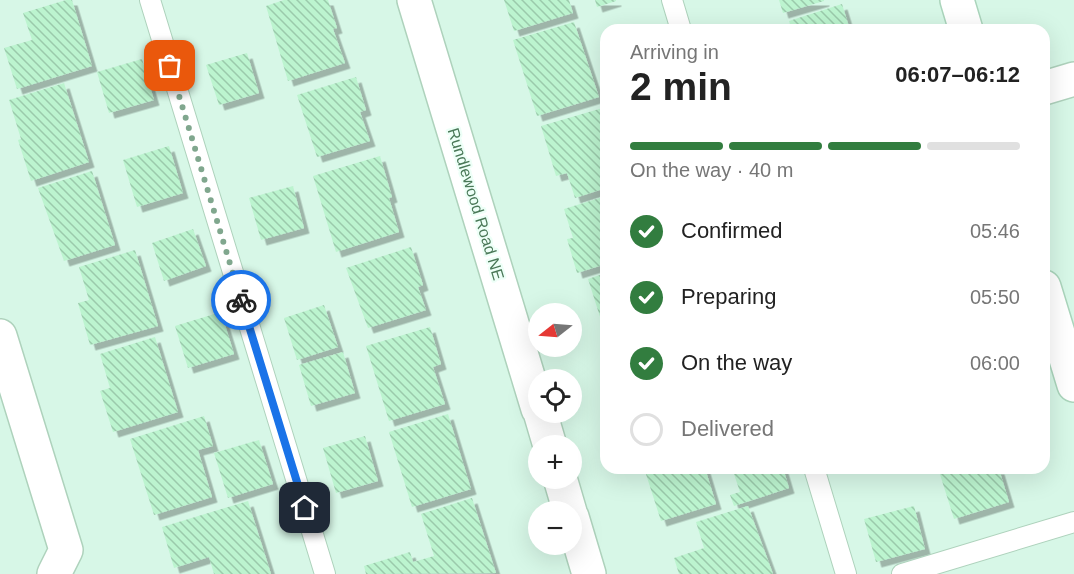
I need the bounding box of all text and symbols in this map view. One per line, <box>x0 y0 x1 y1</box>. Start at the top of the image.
pin <box>144 40 195 91</box>
text: Arriving in <box>630 41 719 63</box>
icon: bag <box>153 49 186 82</box>
text: 06:07–06:12 <box>895 62 1020 87</box>
text: 2 min <box>630 65 732 108</box>
street label: Rundlewood Road NE <box>445 126 507 282</box>
text: On the way · 40 m <box>630 159 793 181</box>
icon: check <box>630 215 663 248</box>
text: Confirmed <box>681 218 782 243</box>
text: 05:46 <box>970 220 1020 242</box>
courier <box>211 270 271 330</box>
icon: check <box>630 281 663 314</box>
icon: bike <box>225 284 258 317</box>
text: Preparing <box>681 284 776 309</box>
text: 05:50 <box>970 286 1020 308</box>
north arrow <box>528 303 582 357</box>
map controls <box>528 303 582 555</box>
icon: check <box>630 347 663 380</box>
text: On the way <box>681 350 792 375</box>
text: 06:00 <box>970 352 1020 374</box>
button: locate <box>528 369 582 423</box>
text: Delivered <box>681 416 774 441</box>
button: + <box>528 435 582 489</box>
pin <box>279 482 330 533</box>
icon: home <box>288 491 321 524</box>
button: − <box>528 501 582 555</box>

